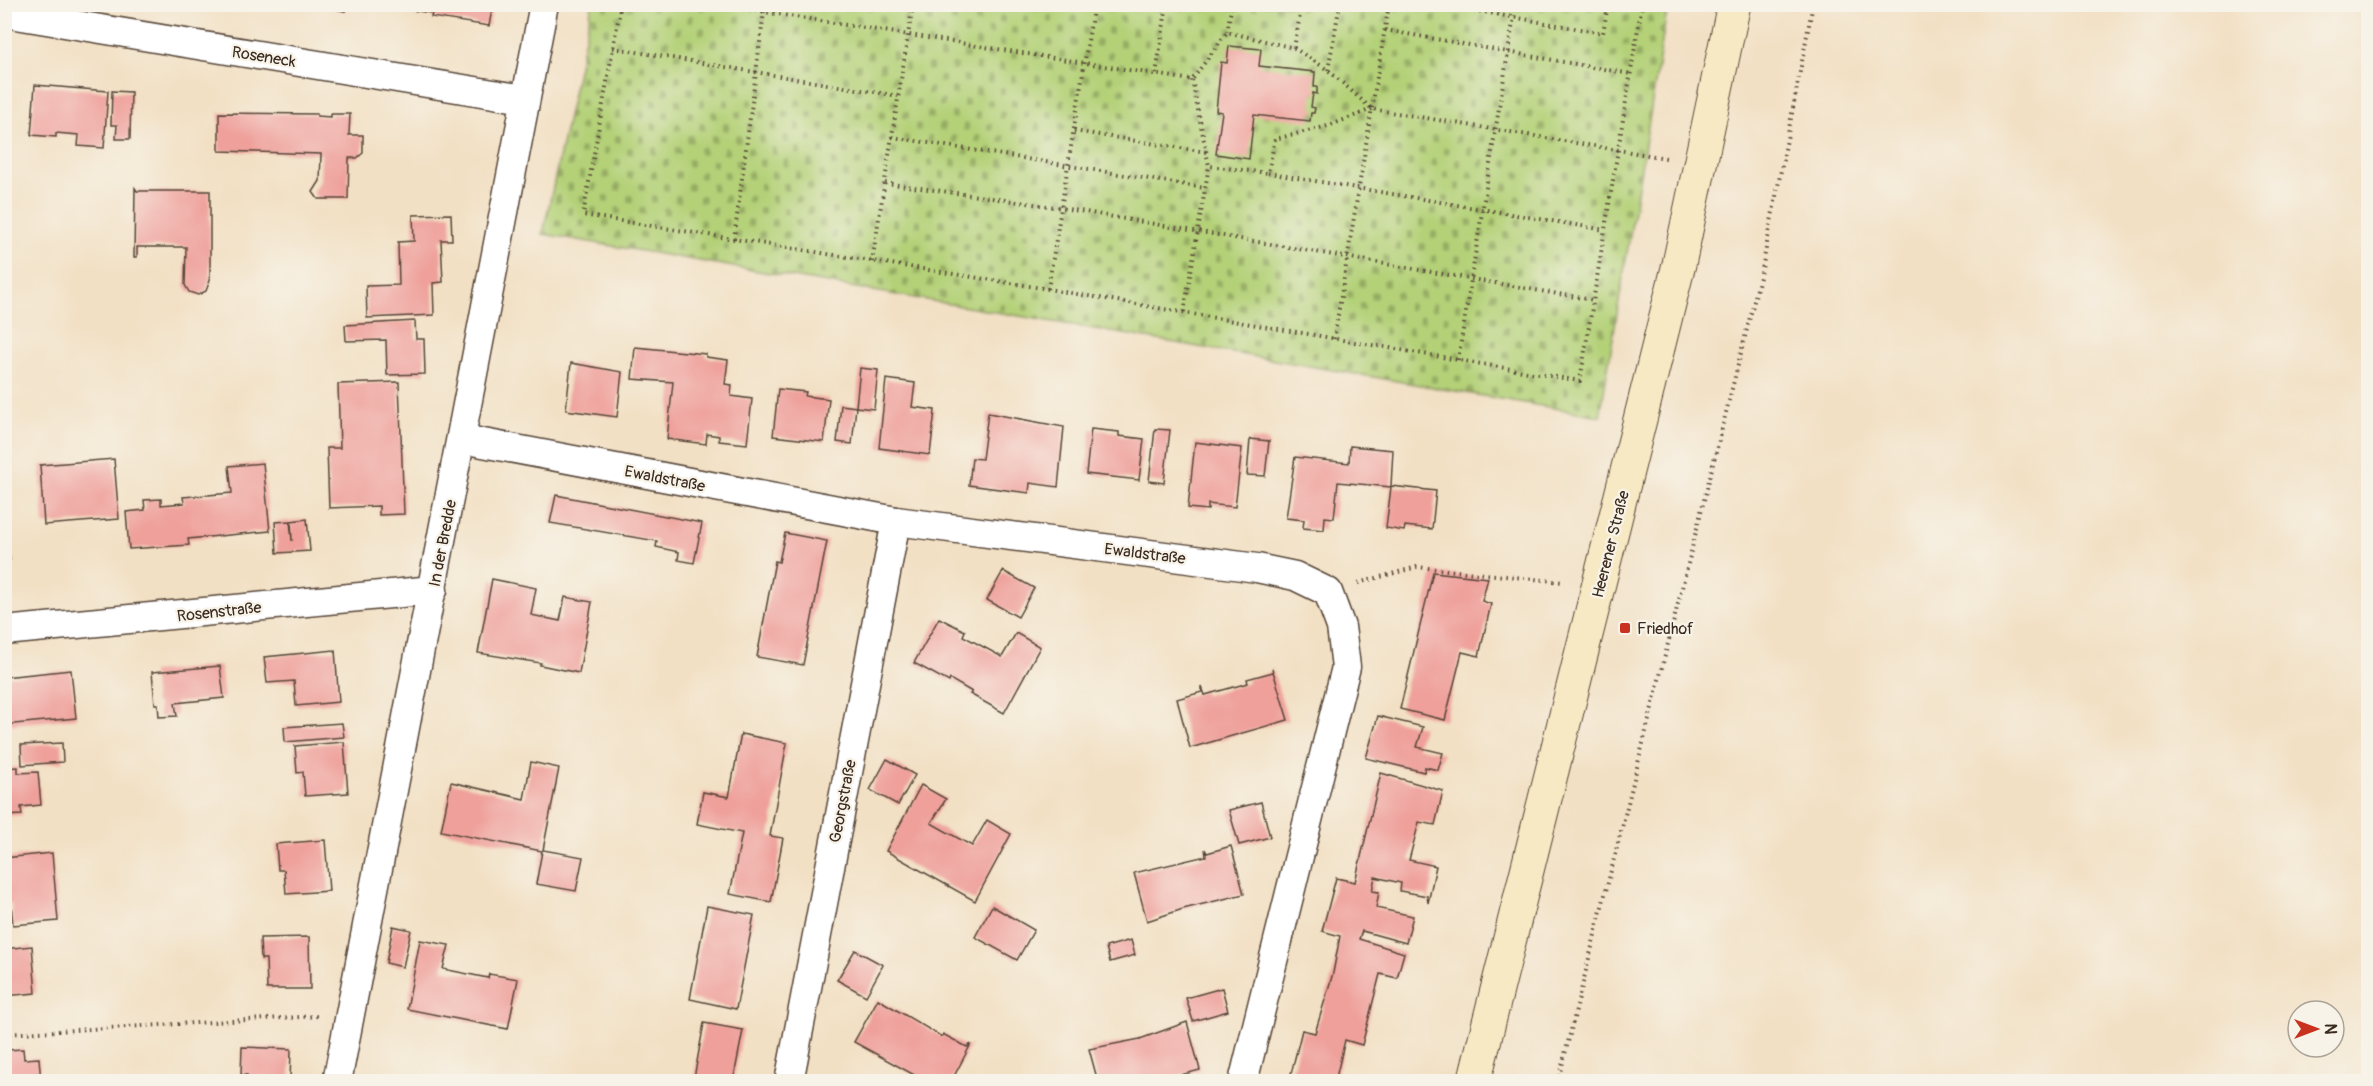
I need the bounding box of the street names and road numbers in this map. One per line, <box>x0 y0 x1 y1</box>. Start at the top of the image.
street label: Roseneck <box>231 42 297 72</box>
street label: Ewaldstraße <box>623 461 707 497</box>
street label: Heerener Straße <box>1588 488 1634 600</box>
street label: In der Bredde <box>425 498 461 588</box>
street label: Ewaldstraße <box>1103 539 1187 569</box>
street label: Rosenstraße <box>176 598 262 626</box>
street label: Georgstraße <box>825 758 861 844</box>

